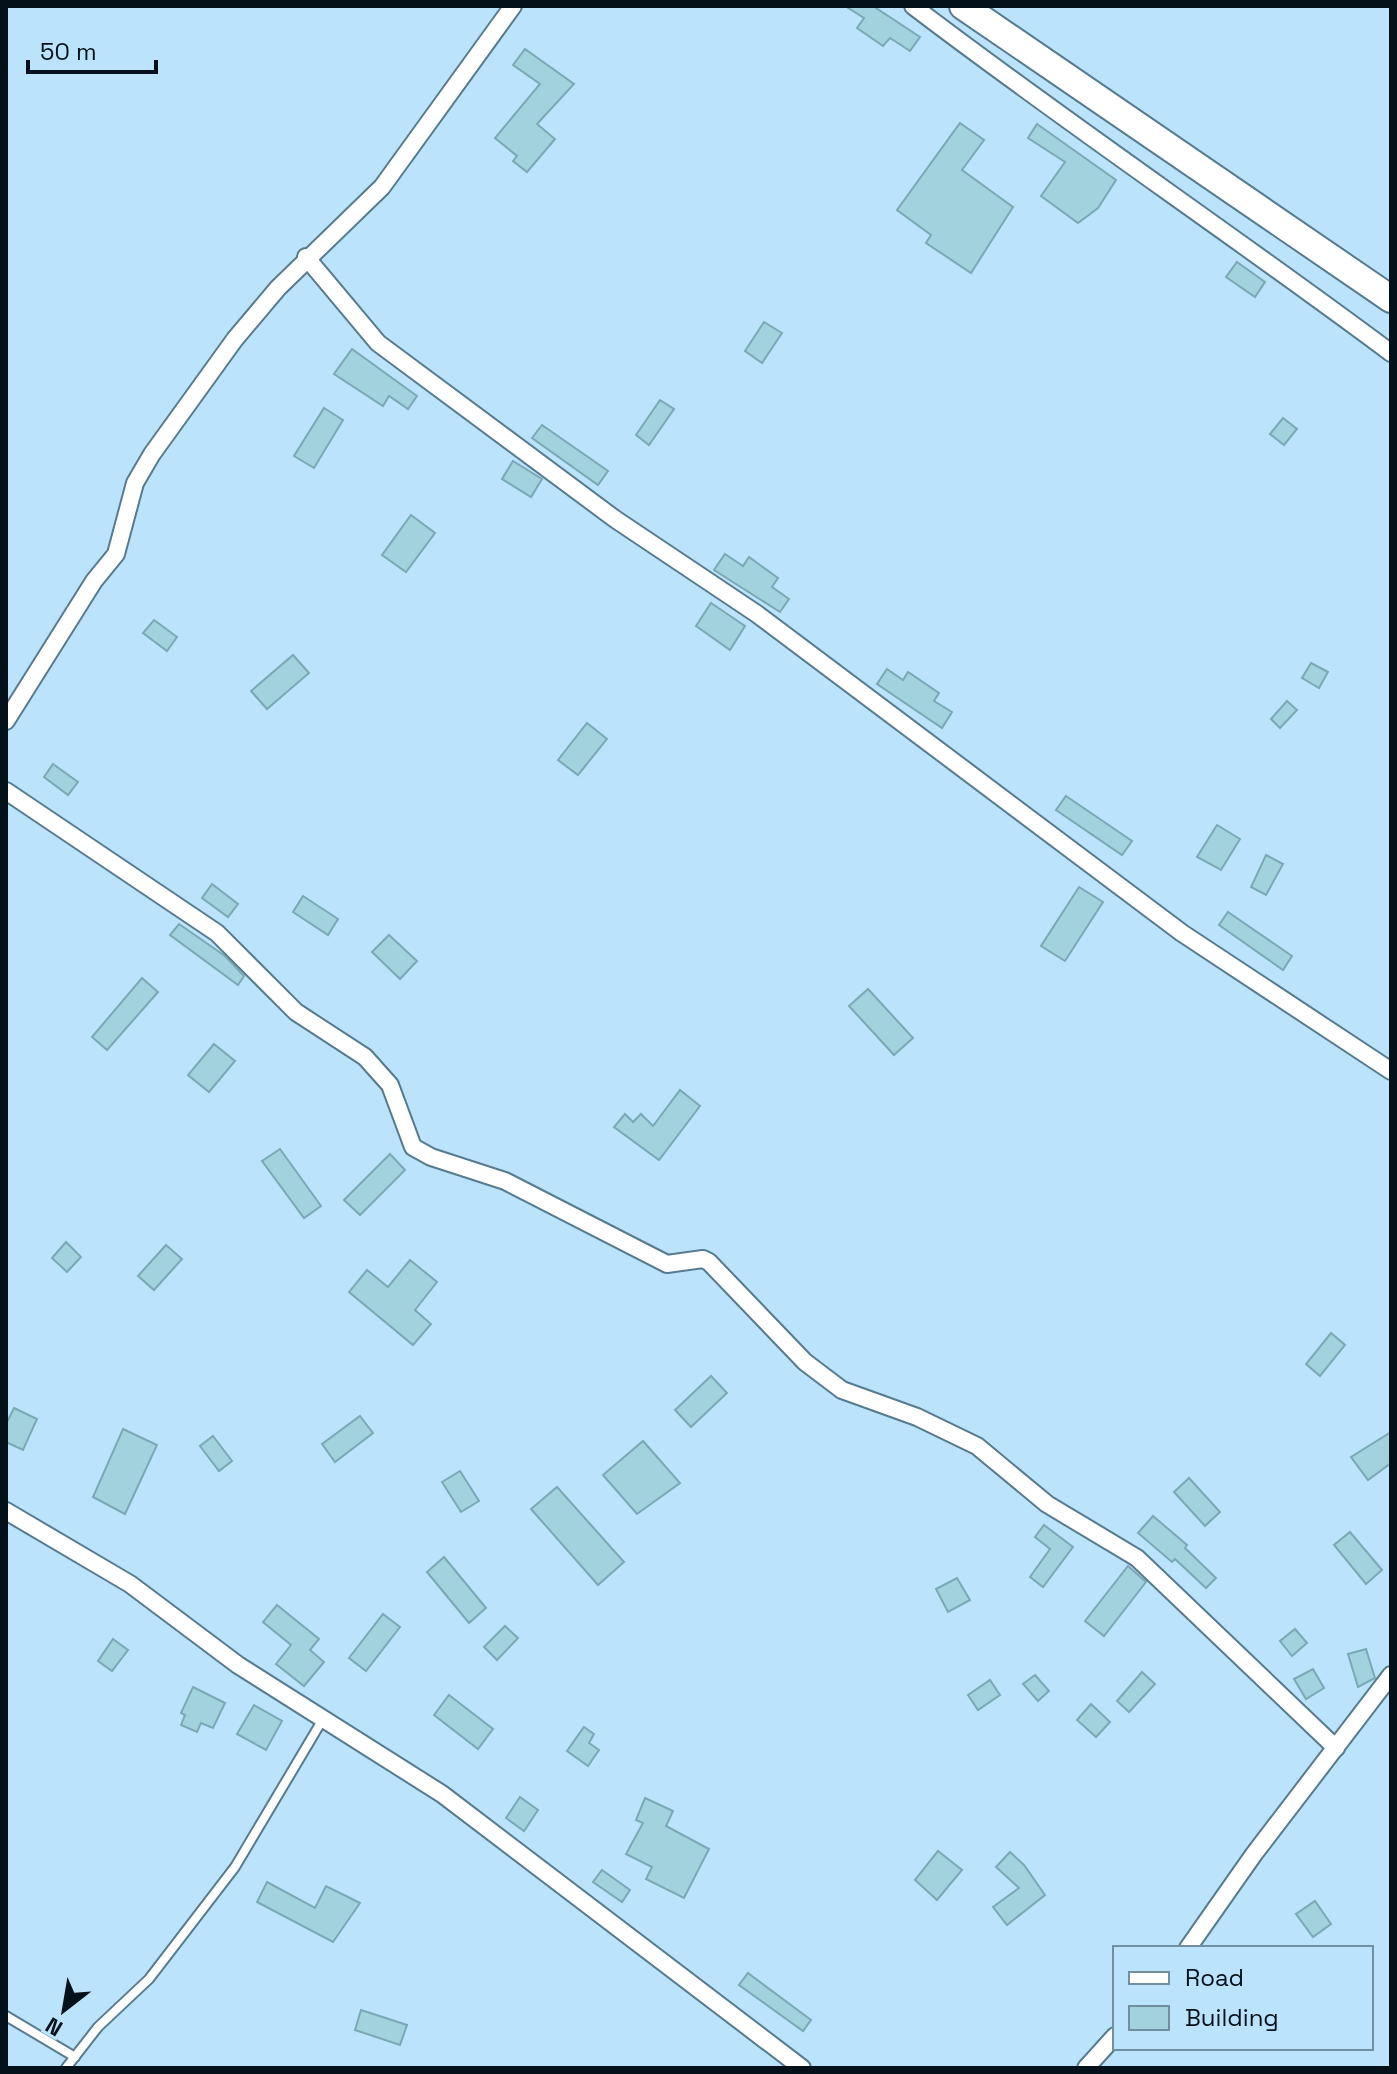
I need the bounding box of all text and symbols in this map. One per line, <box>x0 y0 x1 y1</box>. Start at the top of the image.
scale bar <box>28 24 156 74</box>
text: 50 m <box>40 36 97 67</box>
legend <box>1113 1946 1373 2050</box>
text: Road <box>1185 1962 1244 1993</box>
north arrow <box>24 1970 104 2050</box>
text: Building <box>1185 2002 1279 2033</box>
text: N <box>40 2011 67 2043</box>

